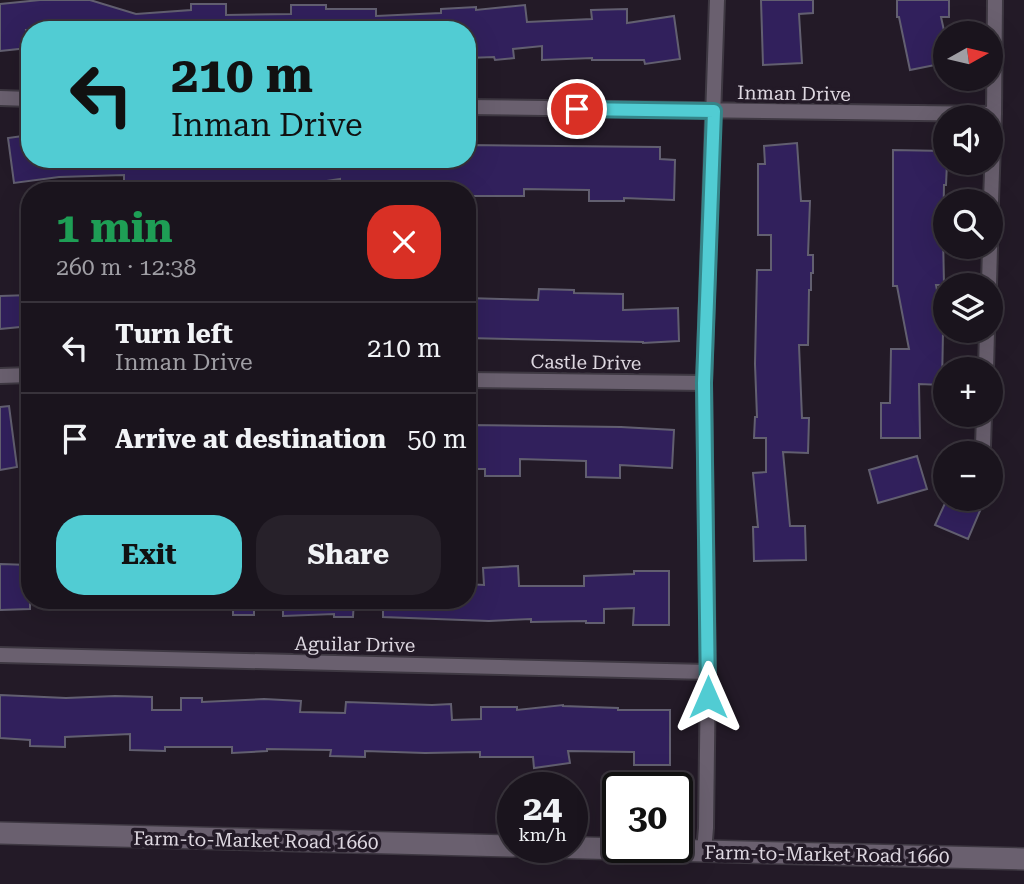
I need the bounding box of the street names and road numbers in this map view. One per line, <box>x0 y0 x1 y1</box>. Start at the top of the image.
street label: Inman Drive <box>737 81 851 106</box>
street label: Castle Drive <box>530 350 642 375</box>
street label: Aguilar Drive <box>295 632 415 657</box>
street label: Farm-to-Market Road 1660 <box>133 827 379 854</box>
street label: Farm-to-Market Road 1660 <box>704 841 950 868</box>

